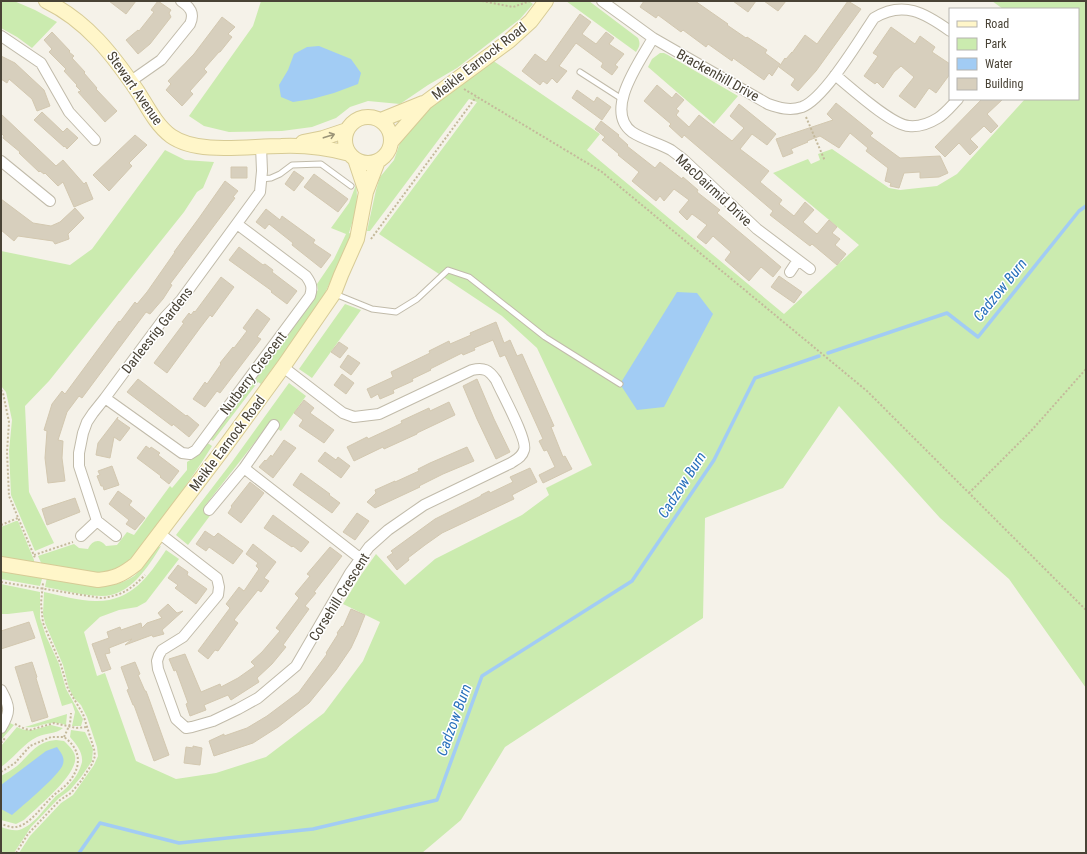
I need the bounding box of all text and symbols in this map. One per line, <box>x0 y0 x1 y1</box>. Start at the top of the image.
legend <box>949 8 1079 100</box>
text: Road <box>985 17 1009 31</box>
street label: Meikle Earnock Road <box>429 19 529 103</box>
text: Park <box>985 37 1007 51</box>
street label: Brackenhill Drive <box>674 46 762 104</box>
street label: Stewart Avenue <box>104 48 166 128</box>
text: Water <box>985 57 1013 71</box>
text: Building <box>985 77 1023 91</box>
one-way arrow <box>322 132 335 139</box>
street label: MacDairmid Drive <box>673 151 756 229</box>
water label: Cadzow Burn <box>969 255 1031 325</box>
street label: Darleesrig Gardens <box>118 284 196 376</box>
street label: Nutberry Crescent <box>217 328 289 418</box>
street label: Meikle Earnock Road <box>186 392 268 494</box>
water label: Cadzow Burn <box>654 449 710 521</box>
street label: Corsehill Crescent <box>306 550 372 644</box>
water label: Cadzow Burn <box>433 682 475 758</box>

